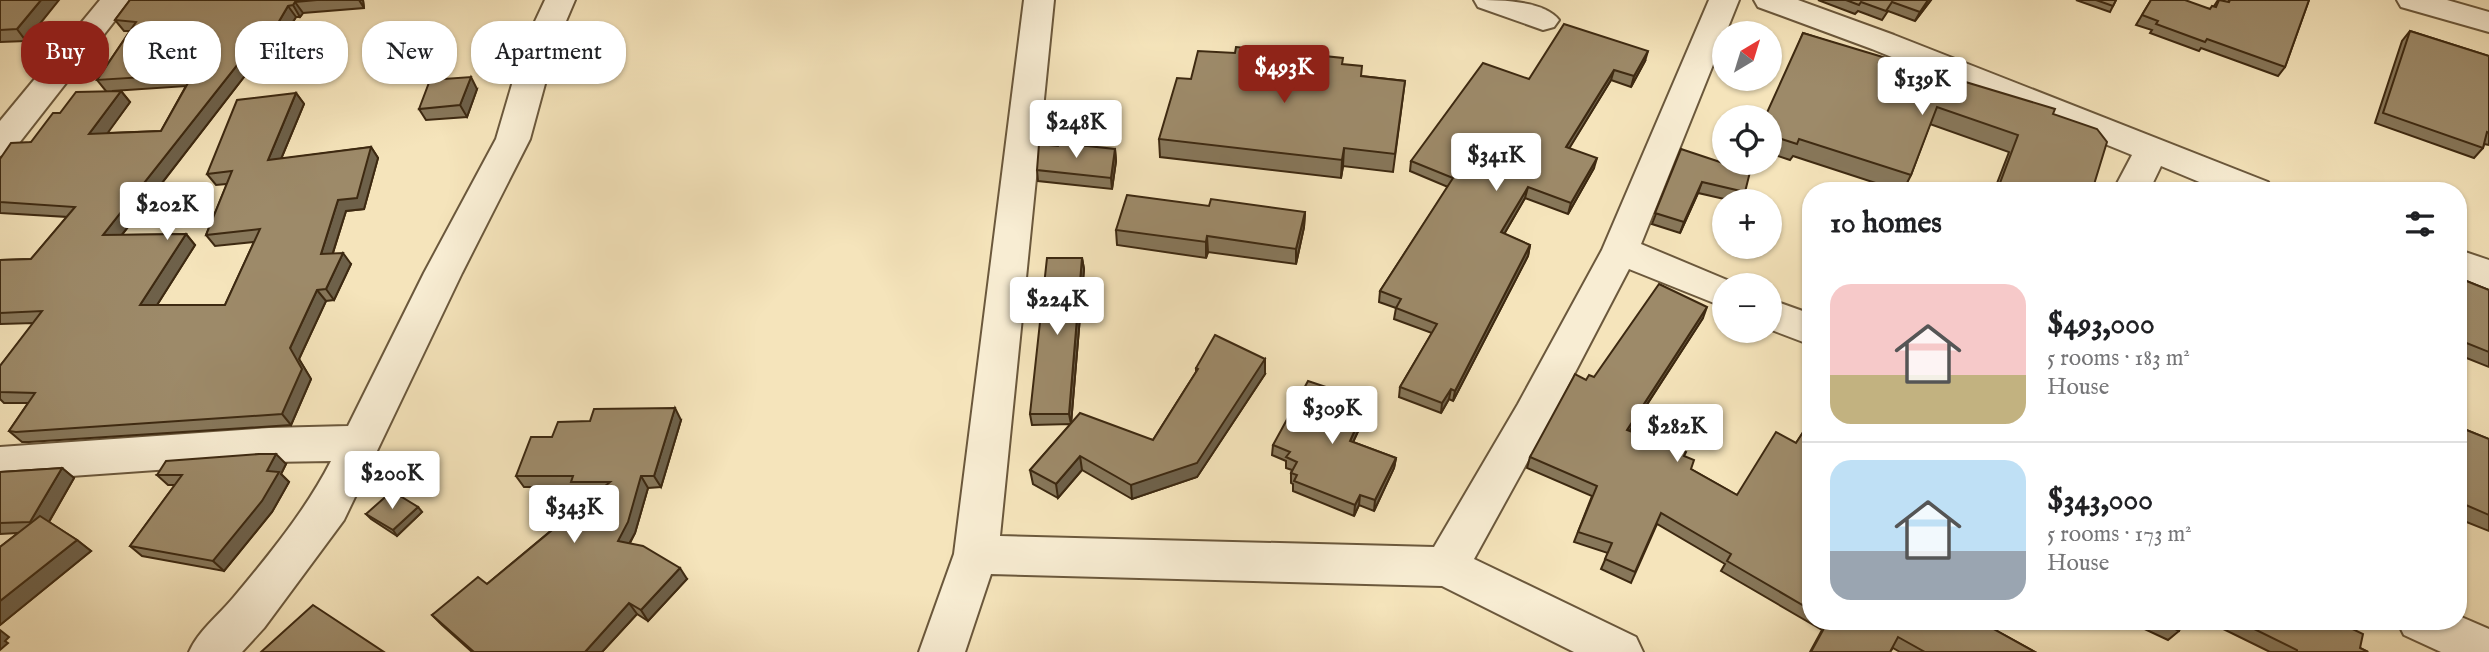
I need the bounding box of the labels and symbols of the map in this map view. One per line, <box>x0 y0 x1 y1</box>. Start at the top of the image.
north arrow <box>1712 21 1782 91</box>
pin: $493K <box>1235 46 1333 105</box>
pin: $139K <box>1873 58 1971 117</box>
pin: $248K <box>1027 100 1125 160</box>
pin: $341K <box>1447 134 1545 193</box>
pin: $202K <box>118 182 216 242</box>
pin: $224K <box>1008 278 1106 337</box>
pin: $309K <box>1283 386 1381 446</box>
pin: $282K <box>1628 405 1726 464</box>
pin: $200K <box>343 452 441 511</box>
pin: $343K <box>525 486 623 545</box>

